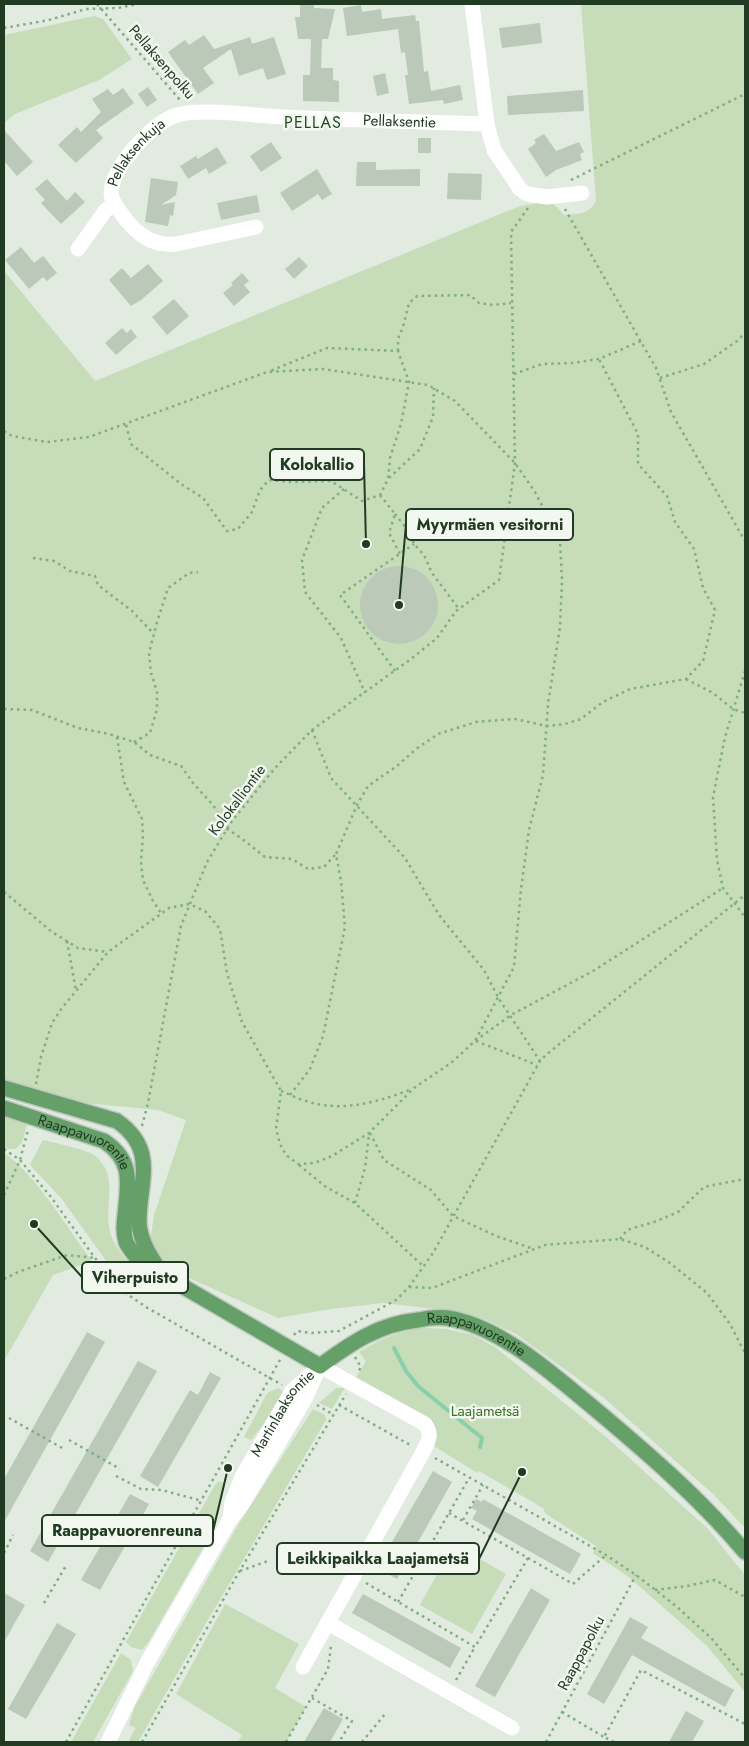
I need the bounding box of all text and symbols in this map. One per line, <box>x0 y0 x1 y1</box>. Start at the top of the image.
street label: Pellaksenpolku <box>123 20 201 104</box>
street label: Pellaksentie <box>362 109 437 133</box>
district label: PELLAS <box>284 111 342 134</box>
street label: Pellaksenkuja <box>101 113 170 189</box>
callout: Kolokallio <box>270 449 364 480</box>
text: Kolokallio <box>280 453 354 476</box>
callout: Myyrmäen vesitorni <box>406 509 573 540</box>
text: Myyrmäen vesitorni <box>417 513 563 536</box>
street label: Kolokalliontie <box>203 760 271 840</box>
street label: Raappavuorentie <box>35 1109 137 1173</box>
callout: Viherpuisto <box>82 1262 188 1293</box>
text: Viherpuisto <box>91 1266 178 1289</box>
street label: Raappavuorentie <box>426 1307 531 1362</box>
street label: Martinlaaksontie <box>245 1364 320 1461</box>
park label: Laajametsä <box>451 1400 519 1422</box>
callout: Raappavuorenreuna <box>42 1515 213 1546</box>
text: Raappavuorenreuna <box>52 1519 202 1542</box>
callout: Leikkipaikka Laajametsä <box>277 1543 479 1574</box>
text: Leikkipaikka Laajametsä <box>287 1547 469 1570</box>
street label: Raappapolku <box>552 1612 610 1694</box>

